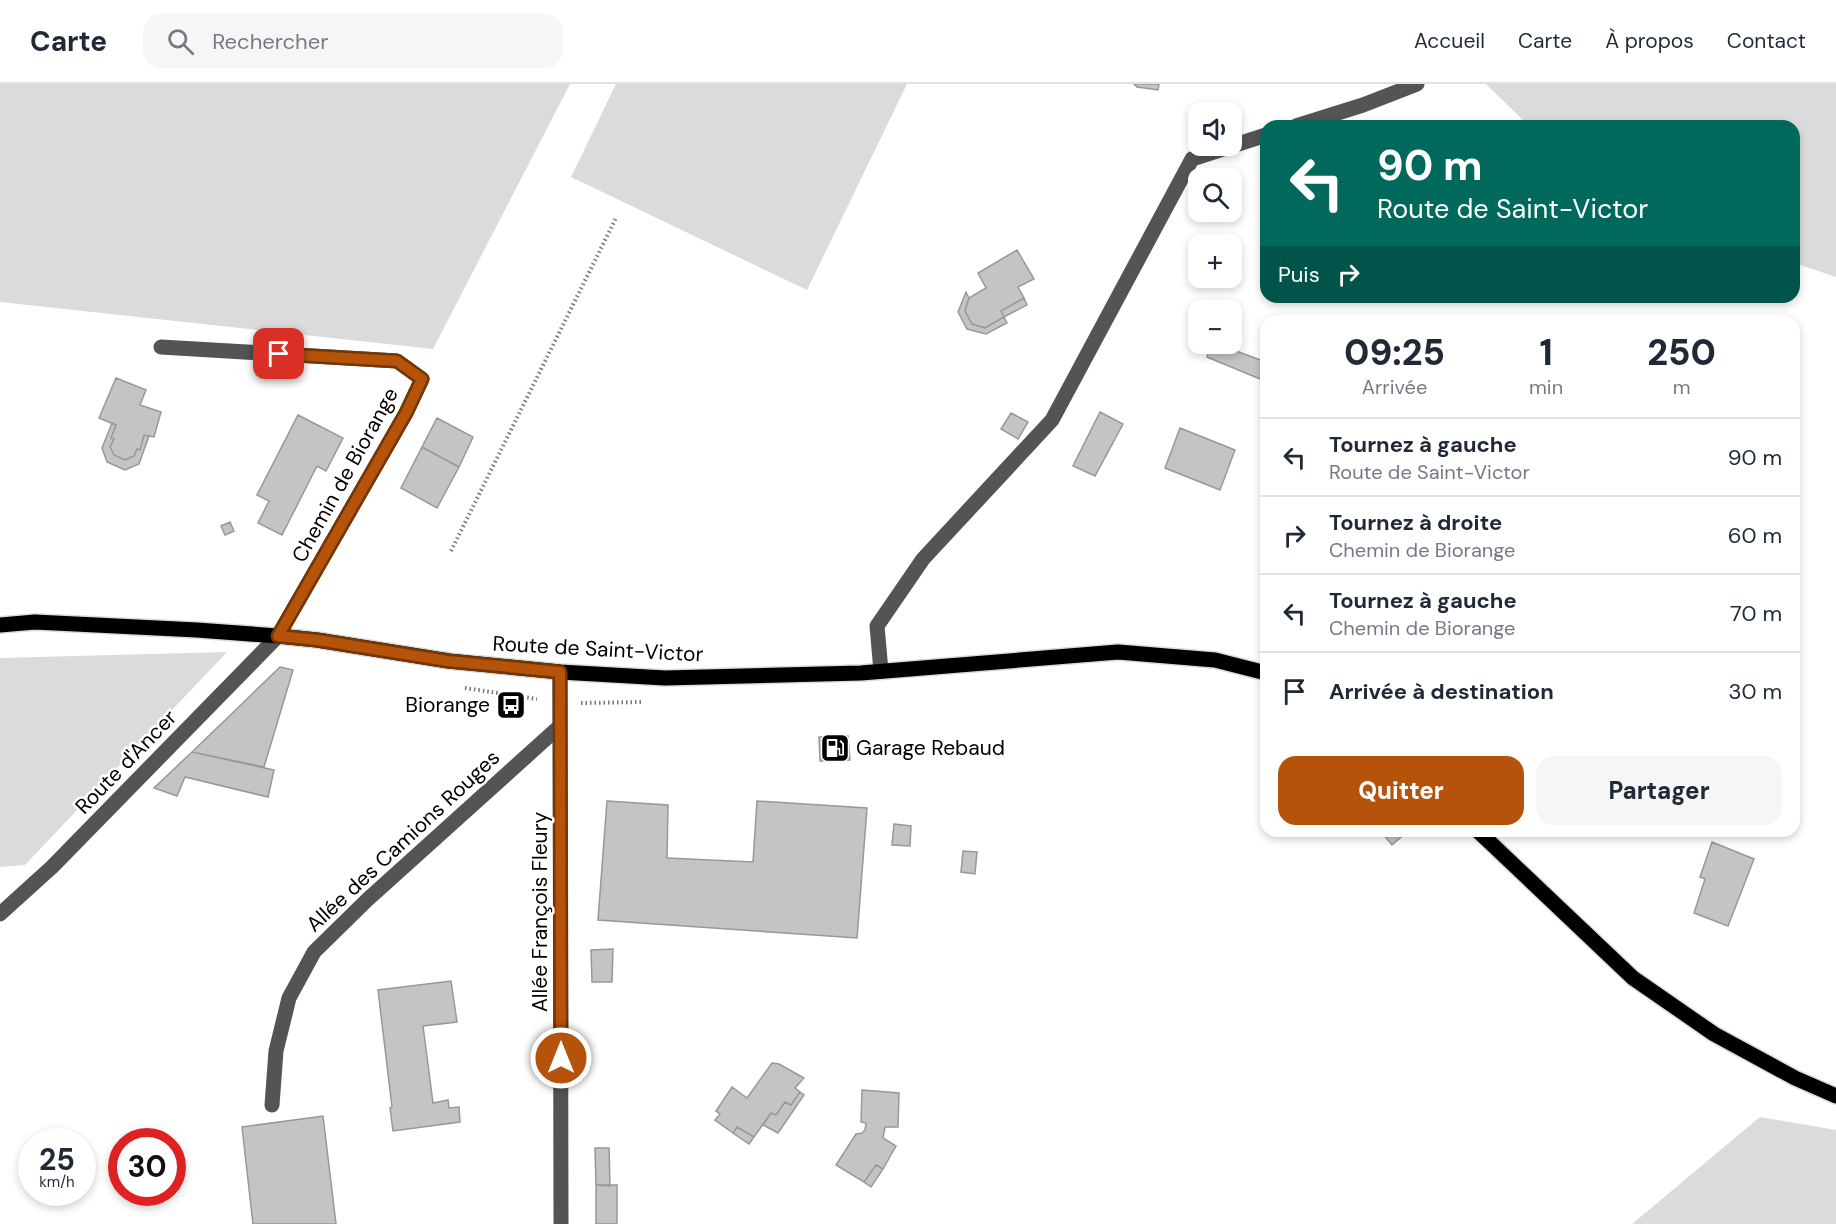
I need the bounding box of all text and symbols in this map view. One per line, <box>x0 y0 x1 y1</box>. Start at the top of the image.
search box <box>143 14 563 68</box>
text: Carte <box>30 23 107 60</box>
icon: search <box>164 25 197 58</box>
text: Rechercher <box>212 27 328 56</box>
text: Accueil <box>1414 27 1485 55</box>
text: Carte <box>1518 27 1572 55</box>
text: À propos <box>1605 27 1694 55</box>
text: Contact <box>1727 27 1806 55</box>
map controls <box>1188 102 1242 354</box>
button: sound <box>1188 102 1242 156</box>
text: 90 m <box>1377 138 1483 193</box>
icon: left <box>1278 144 1356 222</box>
button: search <box>1188 168 1242 222</box>
text: Route de Saint-Victor <box>1377 191 1648 226</box>
button: + <box>1188 234 1242 288</box>
icon: right <box>1332 258 1365 291</box>
text: Puis <box>1278 260 1320 289</box>
button: − <box>1188 300 1242 354</box>
pin <box>253 328 304 379</box>
text: 09:25 <box>1344 329 1445 376</box>
text: 1 <box>1539 329 1553 376</box>
text: 250 <box>1647 329 1716 376</box>
icon: arrive <box>262 337 295 370</box>
text: Arrivée <box>1362 374 1427 400</box>
text: min <box>1529 374 1563 400</box>
text: m <box>1673 374 1690 400</box>
street label: Chemin de Biorange <box>285 383 405 567</box>
text: Tournez à gauche <box>1329 430 1517 459</box>
icon: left <box>1278 441 1311 474</box>
text: 90 m <box>1728 443 1782 472</box>
text: Route de Saint-Victor <box>1329 459 1530 485</box>
text: Tournez à droite <box>1329 508 1502 537</box>
icon: right <box>1278 519 1311 552</box>
text: 60 m <box>1728 521 1782 550</box>
text: Chemin de Biorange <box>1329 537 1515 563</box>
text: Tournez à gauche <box>1329 586 1517 615</box>
icon: left <box>1278 597 1311 630</box>
text: 70 m <box>1730 599 1782 628</box>
text: Chemin de Biorange <box>1329 615 1515 641</box>
street label: Route de Saint-Victor <box>492 630 704 669</box>
icon: arrive <box>1278 675 1311 708</box>
text: Arrivée à destination <box>1329 677 1554 706</box>
text: 30 m <box>1728 677 1782 706</box>
bus stop icon: Biorange <box>495 689 527 721</box>
place label: Biorange <box>405 691 490 719</box>
street label: Route d'Ancer <box>69 704 183 820</box>
fuel station icon: Garage Rebaud <box>819 732 851 764</box>
place label: Garage Rebaud <box>856 734 1005 762</box>
street label: Allée des Camions Rouges <box>300 744 506 938</box>
button: Quitter <box>1278 756 1524 825</box>
button: Partager <box>1536 756 1782 825</box>
street label: Allée François Fleury <box>526 812 554 1012</box>
position arrow <box>529 1026 593 1090</box>
speed limit sign: 30 <box>108 1128 186 1206</box>
text: 25 <box>39 1140 75 1179</box>
text: km/h <box>39 1172 75 1192</box>

